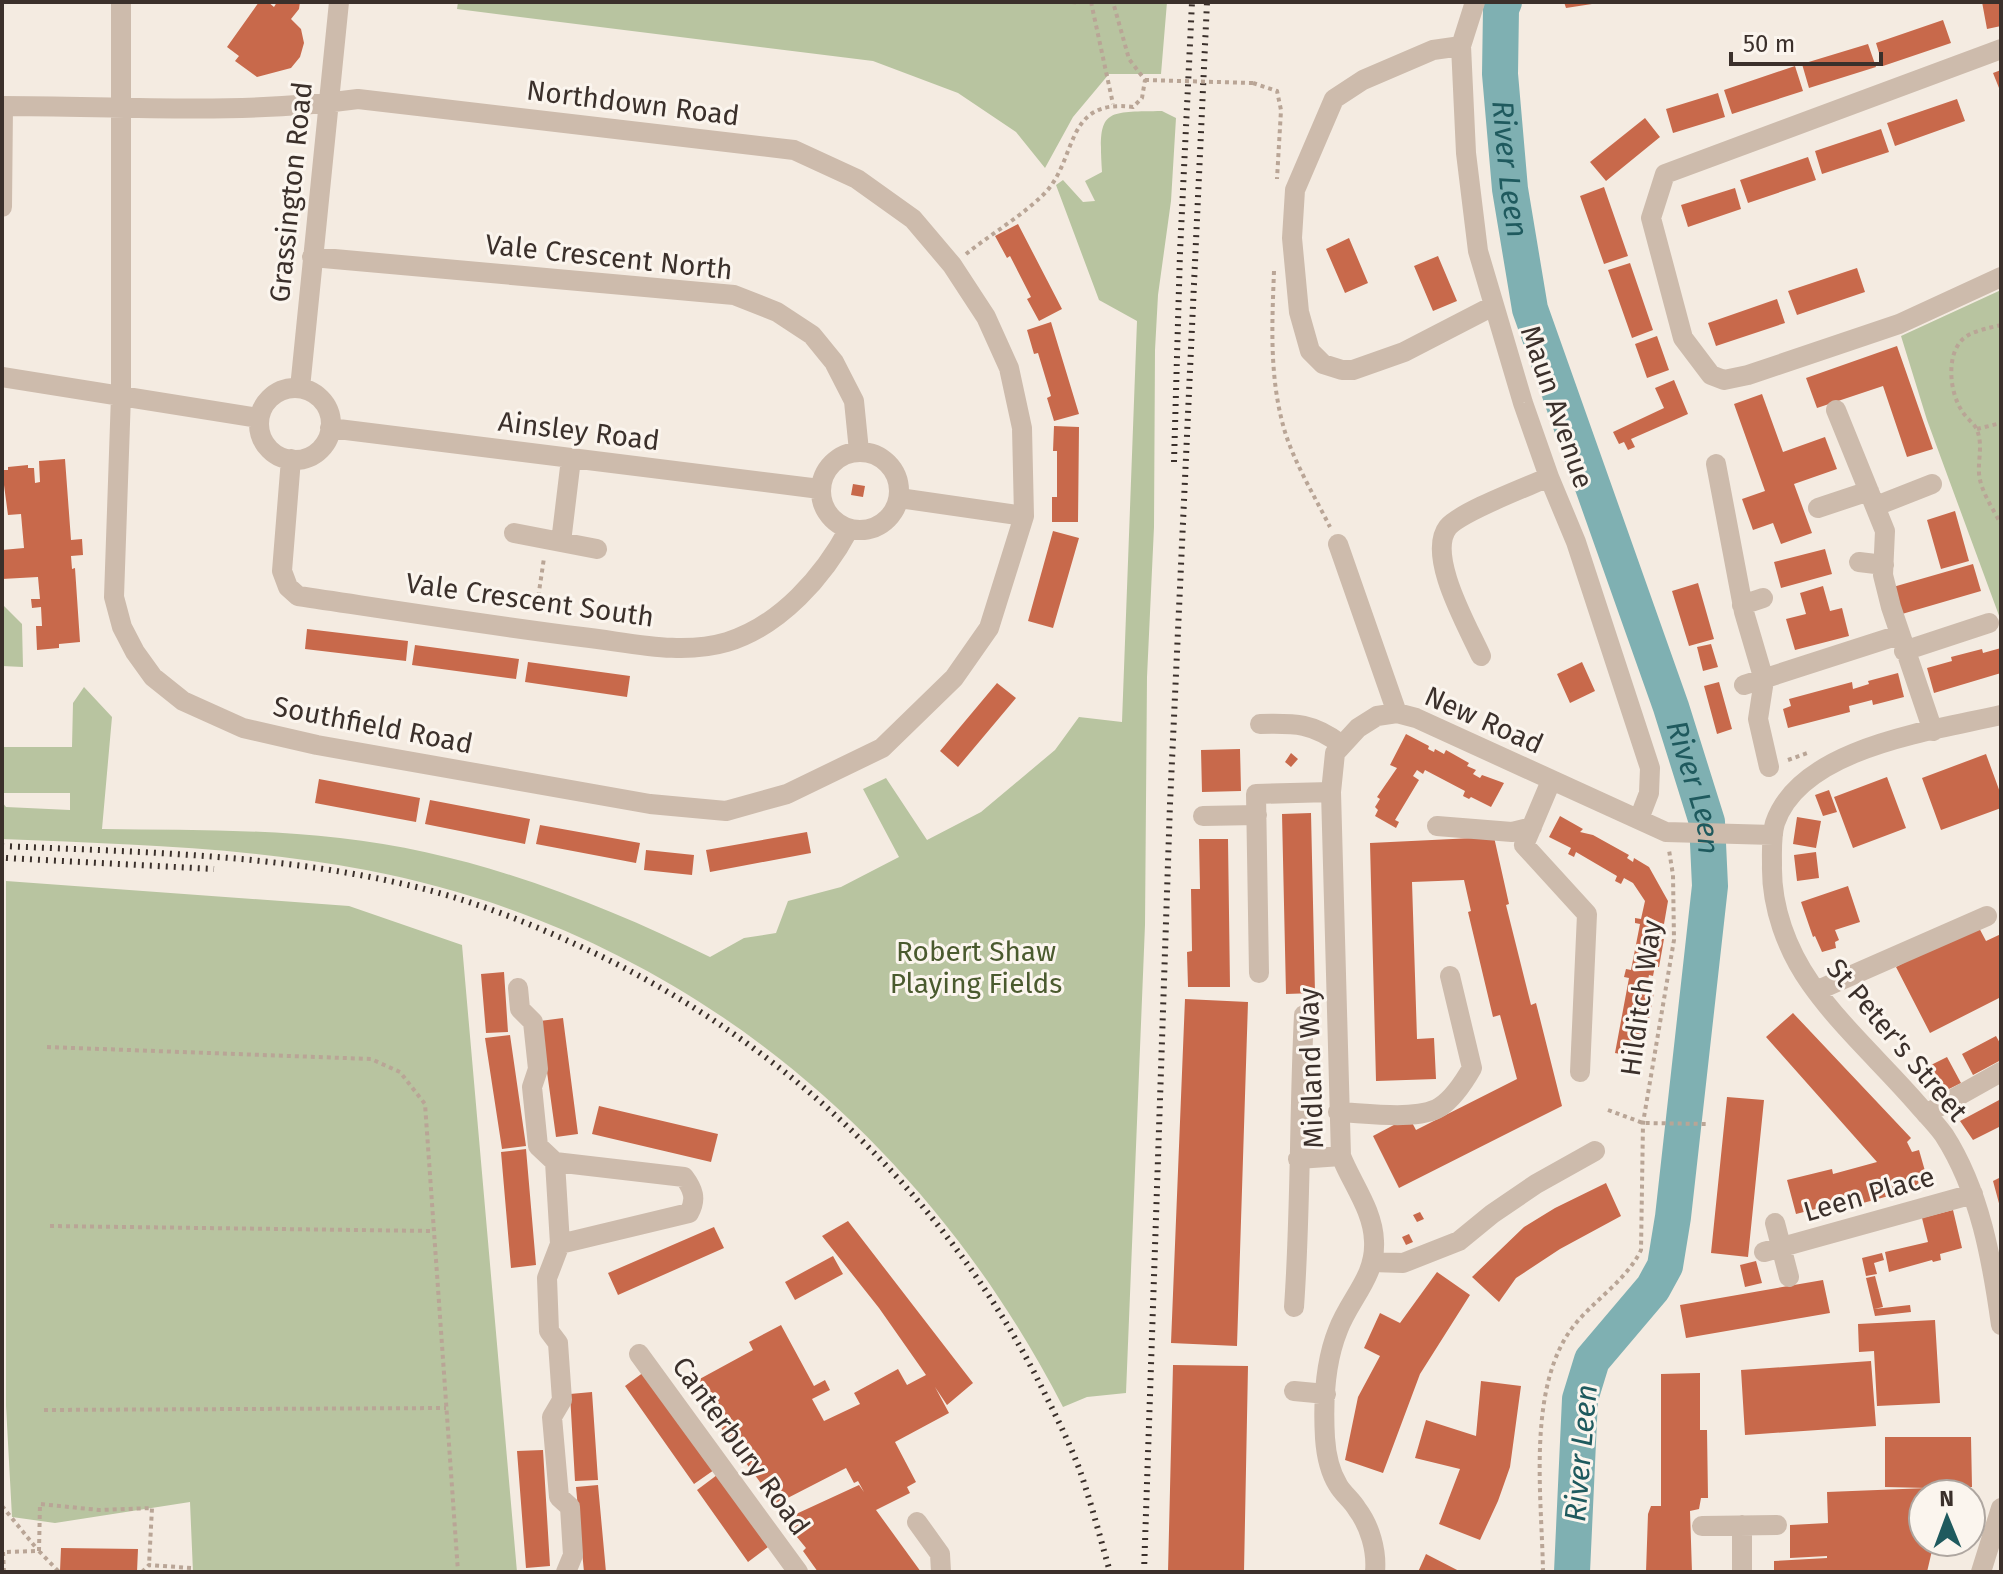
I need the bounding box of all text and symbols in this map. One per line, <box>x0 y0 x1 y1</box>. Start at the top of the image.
scale bar <box>1731 16 1881 66</box>
text: 50 m <box>1743 30 1795 58</box>
street label: Northdown Road <box>525 74 741 132</box>
street label: Grassington Road <box>263 80 319 304</box>
water label: River Leen <box>1484 99 1536 240</box>
street label: Vale Crescent North <box>484 228 734 286</box>
street label: Maun Avenue <box>1514 321 1600 493</box>
street label: Ainsley Road <box>496 405 662 457</box>
street label: Vale Crescent South <box>404 566 656 634</box>
street label: New Road <box>1420 679 1548 761</box>
street label: Southfield Road <box>270 689 476 761</box>
water label: River Leen <box>1658 716 1727 855</box>
street label: Hilditch Way <box>1614 918 1668 1078</box>
park label: Robert Shaw Playing Fields <box>890 935 1062 1000</box>
street label: St Peter's Street <box>1820 952 1975 1129</box>
street label: Midland Way <box>1292 987 1330 1149</box>
street label: Leen Place <box>1800 1160 1938 1228</box>
street label: Canterbury Road <box>665 1350 817 1542</box>
water label: River Leen <box>1557 1383 1605 1523</box>
north arrow <box>1907 1478 1987 1558</box>
text: N <box>1939 1485 1954 1512</box>

